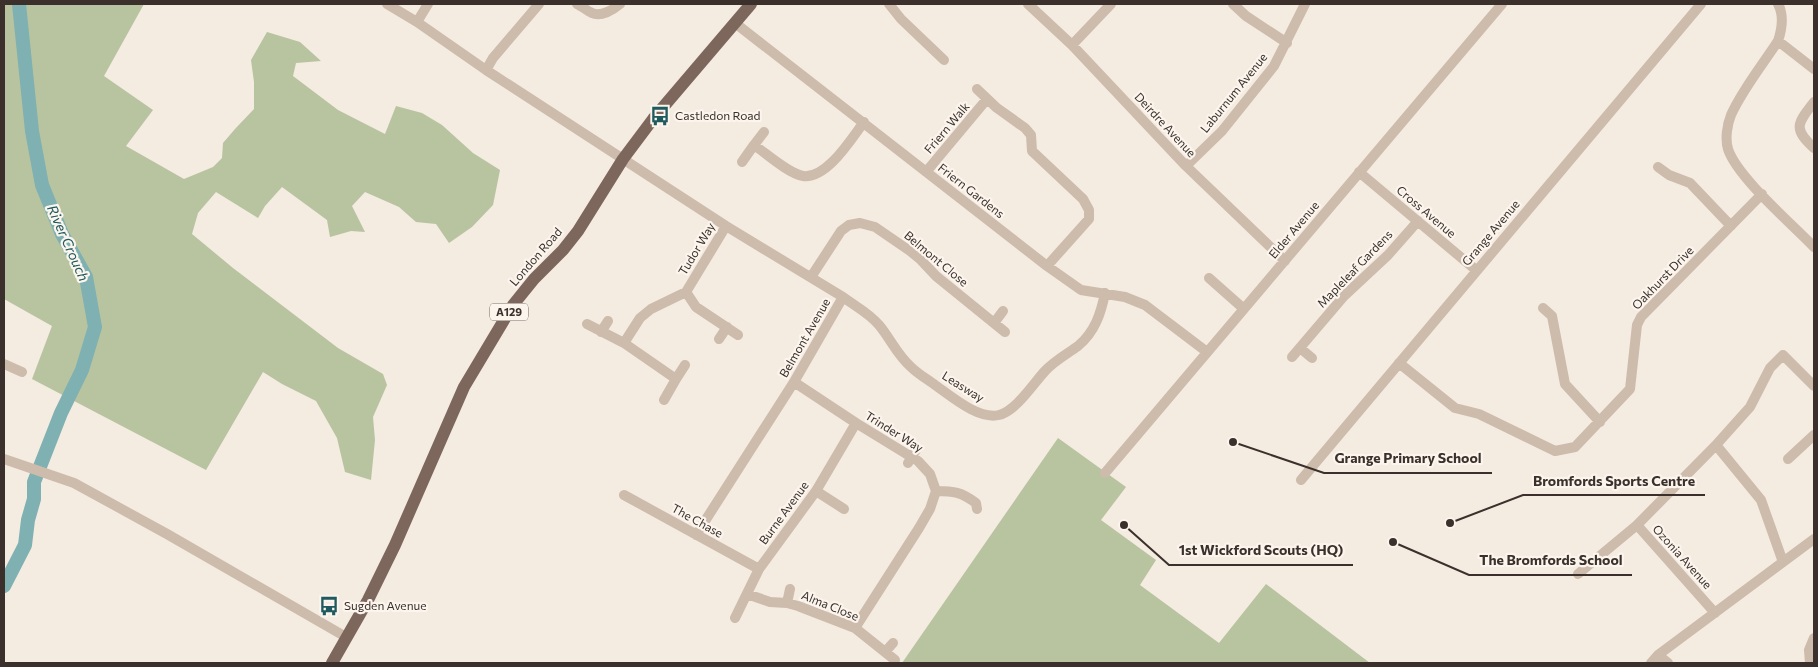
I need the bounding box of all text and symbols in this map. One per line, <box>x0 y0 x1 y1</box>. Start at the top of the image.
street label: Laburnum Avenue <box>1197 50 1270 135</box>
street label: Deirdre Avenue <box>1132 89 1199 159</box>
street label: Friern Walk <box>921 99 972 156</box>
bus stop icon: Castledon Road <box>649 105 671 127</box>
place label: Castledon Road <box>675 108 761 122</box>
street label: Friern Gardens <box>936 160 1008 220</box>
street label: Cross Avenue <box>1394 182 1459 240</box>
street label: Grange Avenue <box>1459 197 1522 268</box>
street label: Elder Avenue <box>1265 198 1321 261</box>
water label: River Crouch <box>44 202 93 284</box>
street label: Tudor Way <box>675 220 717 277</box>
street label: London Road <box>506 224 564 288</box>
street label: Belmont Close <box>902 227 971 289</box>
street label: Mapleleaf Gardens <box>1314 227 1395 310</box>
street label: Oakhurst Drive <box>1629 243 1696 312</box>
street label: Belmont Avenue <box>776 296 832 379</box>
road number: A129 <box>490 304 528 320</box>
street label: Leasway <box>940 368 987 404</box>
street label: Trinder Way <box>863 408 926 455</box>
callout: Grange Primary School <box>1324 444 1492 473</box>
text: Grange Primary School <box>1334 449 1482 466</box>
callout: Bromfords Sports Centre <box>1523 466 1705 495</box>
text: Bromfords Sports Centre <box>1533 472 1695 489</box>
street label: Burne Avenue <box>756 478 811 547</box>
street label: The Chase <box>669 500 726 540</box>
street label: Ozonia Avenue <box>1650 521 1715 591</box>
callout: 1st Wickford Scouts (HQ) <box>1169 536 1353 565</box>
text: 1st Wickford Scouts (HQ) <box>1179 541 1343 558</box>
callout: The Bromfords School <box>1469 546 1632 575</box>
text: The Bromfords School <box>1479 551 1623 568</box>
street label: Alma Close <box>800 587 861 623</box>
bus stop icon: Sugden Avenue <box>318 595 340 617</box>
place label: Sugden Avenue <box>344 598 427 612</box>

